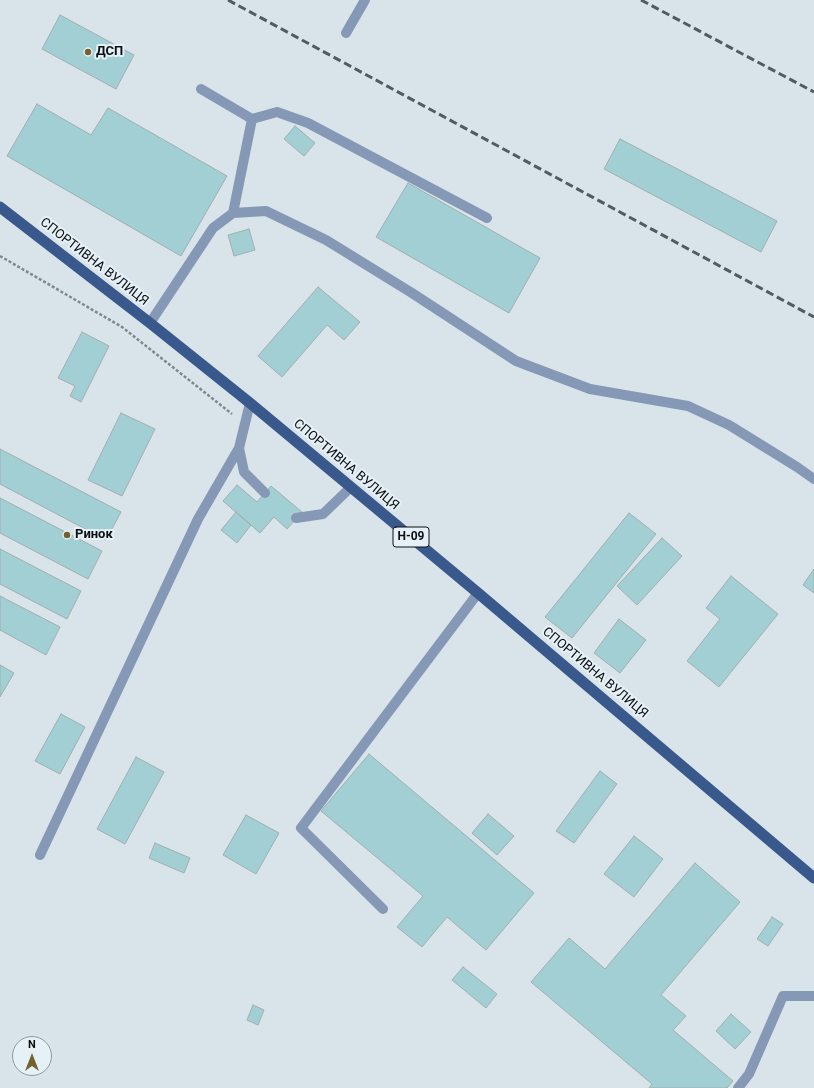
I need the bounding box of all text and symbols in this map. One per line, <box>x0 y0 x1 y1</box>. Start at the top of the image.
place label: ДСП <box>96 44 123 60</box>
marker: ДСП <box>83 47 93 57</box>
street label: СПОРТИВНА ВУЛИЦЯ <box>37 215 151 309</box>
street label: СПОРТИВНА ВУЛИЦЯ <box>290 416 402 514</box>
place label: Ринок <box>75 527 113 543</box>
road number: Н-09 <box>393 527 429 547</box>
marker: Ринок <box>62 530 72 540</box>
street label: СПОРТИВНА ВУЛИЦЯ <box>539 624 651 722</box>
north arrow <box>12 1036 52 1076</box>
text: N <box>28 1038 36 1051</box>

